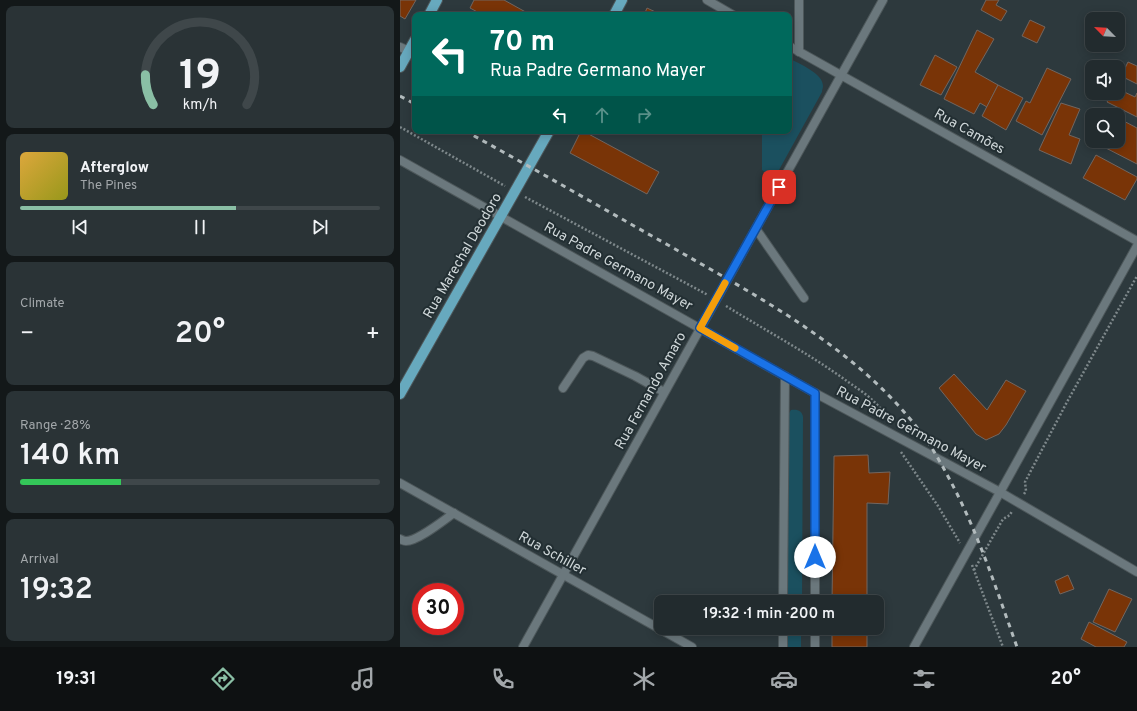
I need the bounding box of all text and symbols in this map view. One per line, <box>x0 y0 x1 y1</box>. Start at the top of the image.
north arrow <box>1085 12 1125 52</box>
map controls <box>1085 12 1125 148</box>
text: 70 m <box>490 25 555 61</box>
icon: left <box>424 28 476 80</box>
text: 19 <box>179 51 221 104</box>
text: Rua Padre Germano Mayer <box>490 60 706 83</box>
button: sound <box>1085 60 1125 100</box>
text: km/h <box>183 96 217 114</box>
icon: left <box>549 104 571 126</box>
icon: ahead <box>591 104 613 126</box>
icon: right <box>633 104 655 126</box>
street label: Rua Camões <box>931 106 1007 158</box>
button: search <box>1085 108 1125 148</box>
text: Afterglow <box>80 159 149 178</box>
pin <box>762 170 796 204</box>
icon: arrive <box>768 176 790 198</box>
text: The Pines <box>80 178 137 194</box>
street label: Rua Marechal Deodoro <box>420 190 506 322</box>
icon: previous <box>69 216 91 238</box>
icon: pause <box>189 216 211 238</box>
icon: next <box>309 216 331 238</box>
street label: Rua Padre Germano Mayer <box>541 219 696 315</box>
text: Climate <box>20 296 65 312</box>
text: 20° <box>175 316 225 353</box>
text: − <box>20 321 34 348</box>
text: + <box>366 321 380 348</box>
street label: Rua Fernando Amaro <box>612 329 690 453</box>
street label: Rua Padre Germano Mayer <box>833 383 989 477</box>
text: Range · 28% <box>20 418 91 434</box>
text: 140 km <box>20 438 120 475</box>
street label: Rua Schiller <box>515 528 589 580</box>
position arrow <box>794 536 836 578</box>
text: Arrival <box>20 552 59 568</box>
text: 19:32 <box>20 572 93 609</box>
speed limit sign: 30 <box>412 583 464 635</box>
text: 19:32 · 1 min · 200 m <box>703 605 835 624</box>
icon: directions <box>209 665 237 693</box>
icon: music <box>349 665 377 693</box>
icon: phone <box>489 665 517 693</box>
icon: climate <box>630 665 658 693</box>
icon: car <box>770 665 798 693</box>
icon: filters <box>910 665 938 693</box>
text: 19:31 <box>56 668 97 691</box>
text: 20° <box>1050 668 1081 691</box>

